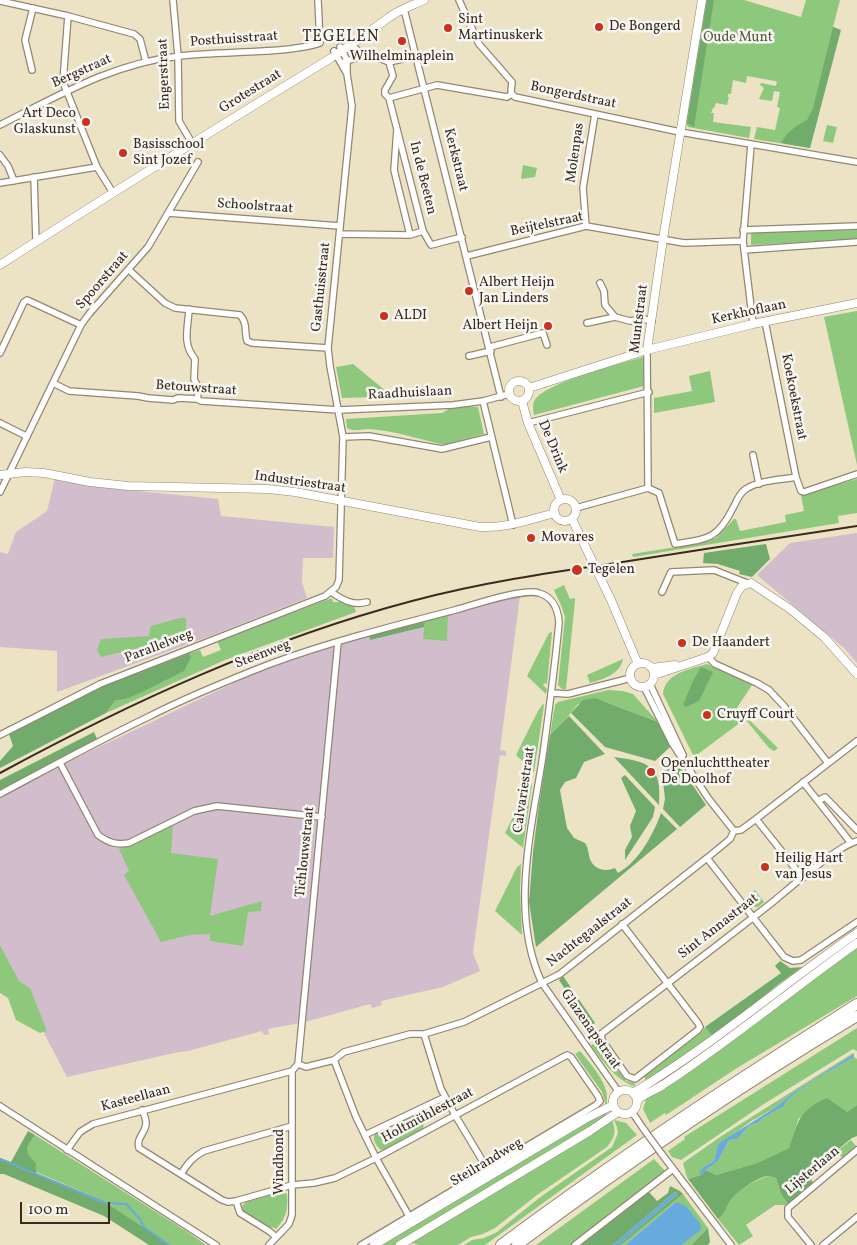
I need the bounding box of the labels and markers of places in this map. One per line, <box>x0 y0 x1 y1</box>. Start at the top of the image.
place label: Sint Martinuskerk <box>458 12 543 44</box>
place label: De Bongerd <box>609 19 681 35</box>
marker: De Bongerd <box>593 21 605 33</box>
marker: Sint Martinuskerk <box>442 22 454 34</box>
marker: Wilhelminaplein <box>396 35 408 47</box>
place label: Wilhelminaplein <box>350 49 454 65</box>
place label: Art Deco Glaskunst <box>14 106 76 138</box>
marker: Art Deco Glaskunst <box>80 116 92 128</box>
place label: Basisschool Sint Jozef <box>133 137 204 170</box>
marker: Basisschool Sint Jozef <box>117 147 129 159</box>
place label: Albert Heijn Jan Linders <box>479 275 554 308</box>
marker: Albert Heijn Jan Linders <box>463 285 475 297</box>
place label: ALDI <box>394 308 427 324</box>
marker: ALDI <box>378 310 390 322</box>
place label: Albert Heijn <box>463 318 538 334</box>
marker: Albert Heijn <box>542 320 554 332</box>
place label: Movares <box>541 530 594 546</box>
marker: Movares <box>525 532 537 544</box>
place label: Tegelen <box>588 562 635 578</box>
marker: Tegelen <box>570 563 584 577</box>
place label: De Haandert <box>692 635 770 651</box>
marker: De Haandert <box>676 637 688 649</box>
place label: Cruyff Court <box>717 707 794 723</box>
marker: Cruyff Court <box>701 709 713 721</box>
place label: Openluchttheater De Doolhof <box>661 756 769 789</box>
marker: Openluchttheater De Doolhof <box>645 766 657 778</box>
place label: Heilig Hart van Jesus <box>775 851 843 884</box>
marker: Heilig Hart van Jesus <box>759 861 771 873</box>

